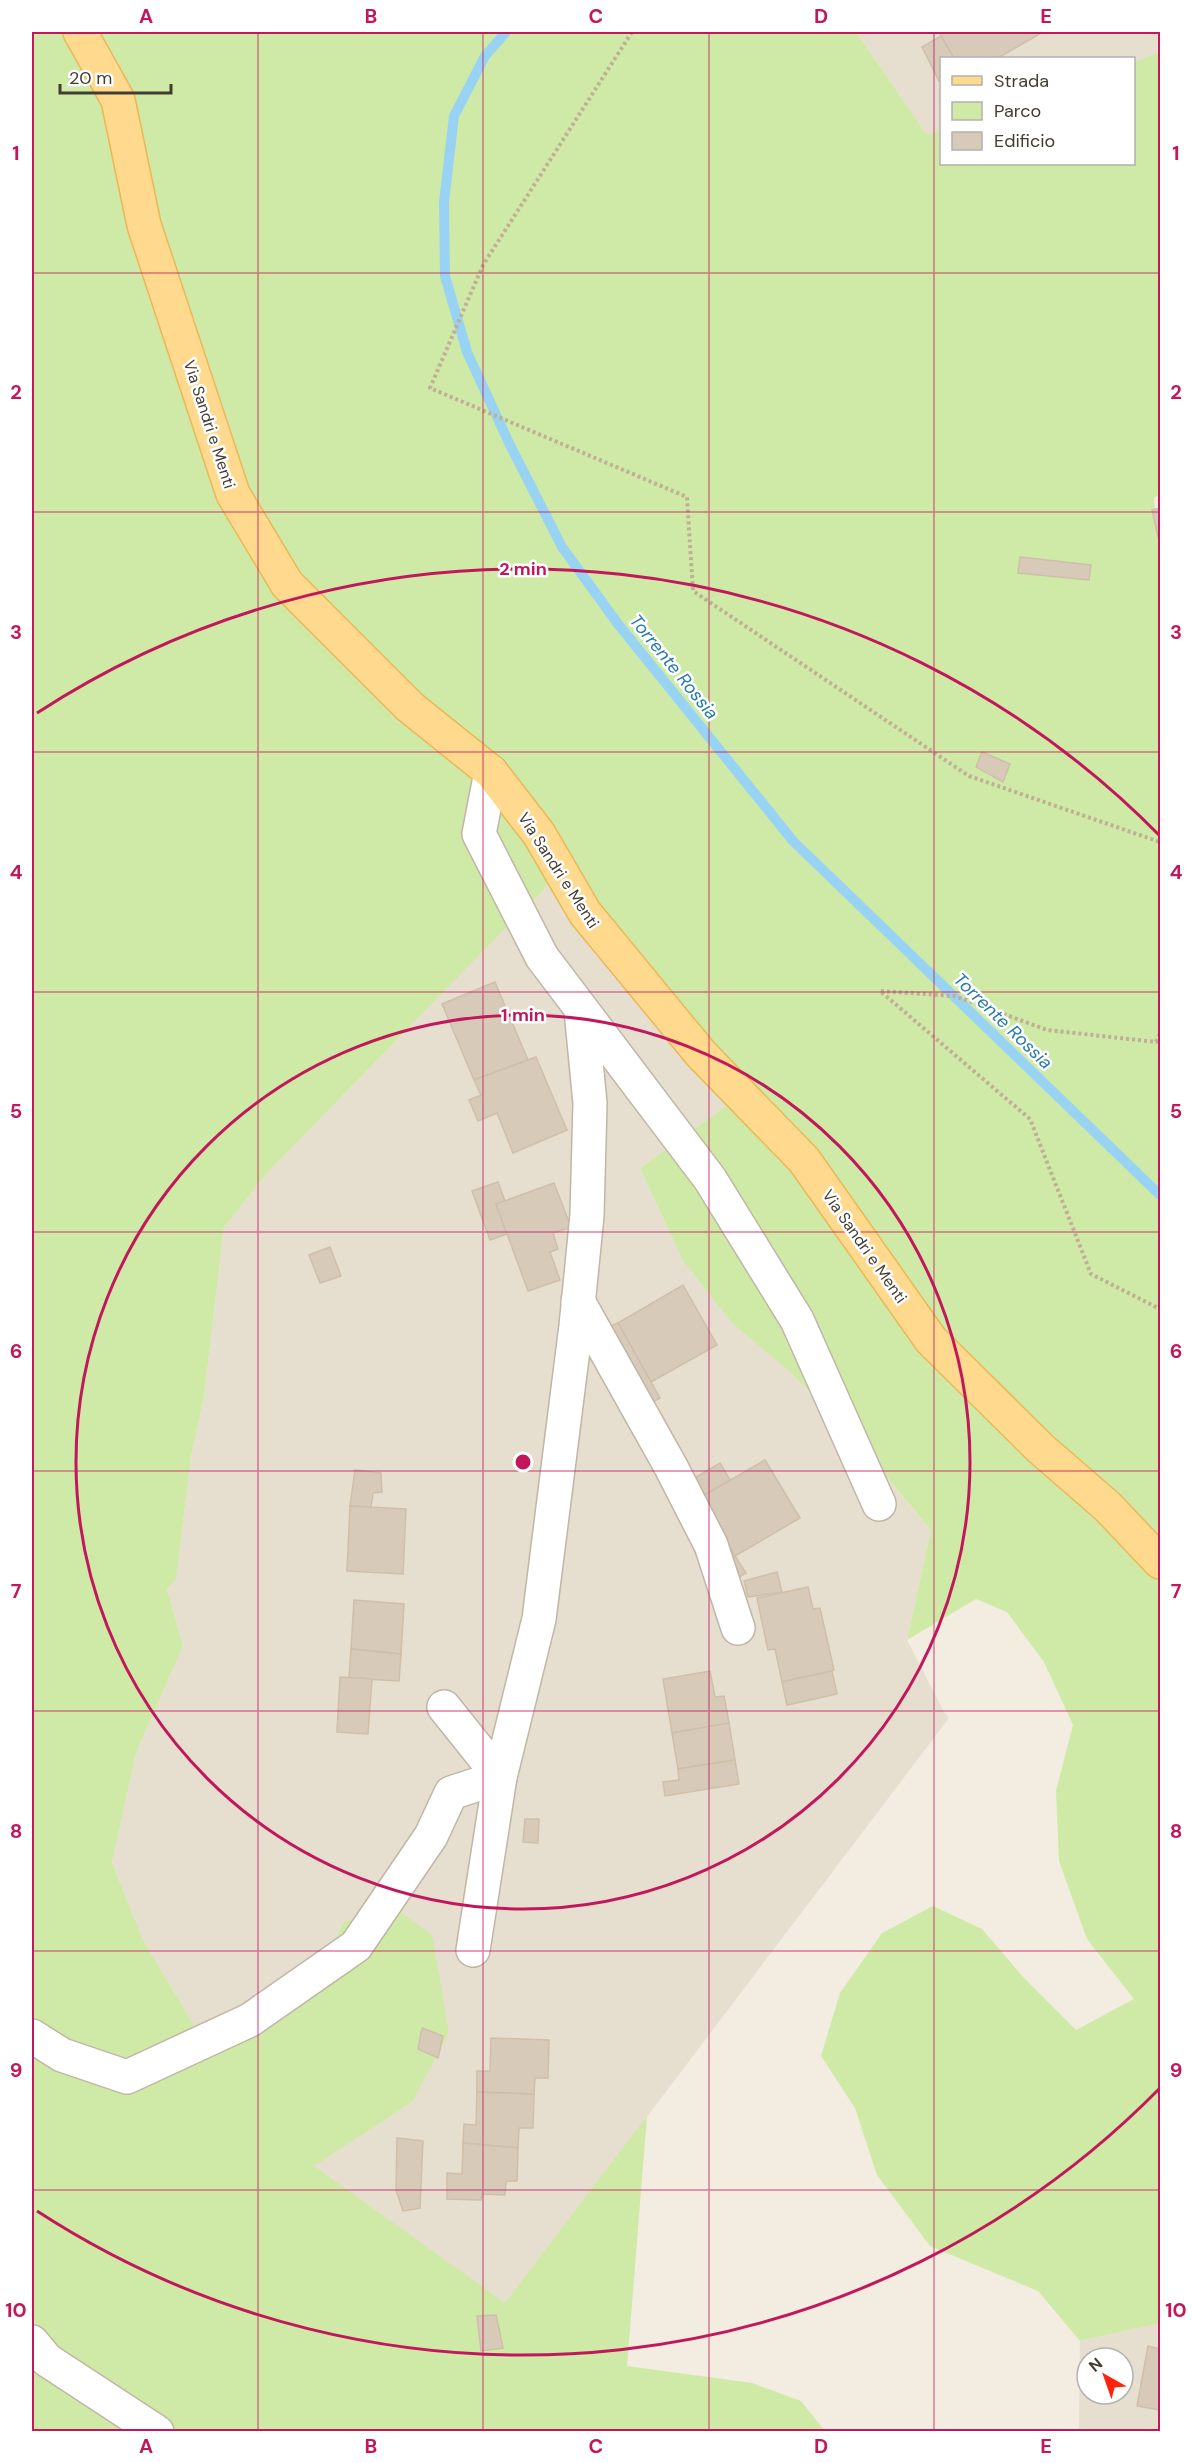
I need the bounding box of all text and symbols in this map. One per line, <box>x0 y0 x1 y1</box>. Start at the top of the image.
text: A <box>139 3 153 29</box>
text: B <box>365 3 377 29</box>
text: C <box>589 3 603 29</box>
text: D <box>814 3 828 29</box>
text: E <box>1040 3 1052 29</box>
scale bar <box>60 57 171 95</box>
legend <box>940 57 1135 165</box>
text: 20 m <box>69 66 112 90</box>
text: Strada <box>994 69 1049 93</box>
text: Parco <box>994 99 1041 123</box>
text: Edificio <box>994 129 1055 153</box>
text: 1 <box>12 140 20 166</box>
text: 1 <box>1172 140 1180 166</box>
street label: Via Sandri e Menti <box>179 357 240 491</box>
text: 2 <box>10 379 22 405</box>
text: 2 <box>1170 379 1182 405</box>
text: 2 min <box>499 557 547 581</box>
water label: Torrente Rossia <box>624 609 724 725</box>
text: 3 <box>10 619 22 645</box>
text: 3 <box>1170 619 1182 645</box>
street label: Via Sandri e Menti <box>513 808 604 932</box>
text: 4 <box>10 859 23 885</box>
text: 4 <box>1170 859 1183 885</box>
water label: Torrente Rossia <box>948 968 1058 1074</box>
text: 1 min <box>501 1003 545 1027</box>
text: 5 <box>10 1098 22 1124</box>
text: 5 <box>1170 1098 1182 1124</box>
street label: Via Sandri e Menti <box>818 1185 912 1307</box>
text: 6 <box>10 1338 22 1364</box>
text: 6 <box>1170 1338 1182 1364</box>
centre of rings <box>513 1452 533 1472</box>
text: 7 <box>11 1578 22 1604</box>
text: 7 <box>1171 1578 1182 1604</box>
text: 8 <box>10 1818 22 1844</box>
text: 8 <box>1170 1818 1182 1844</box>
text: 9 <box>10 2057 22 2083</box>
text: 9 <box>1170 2057 1182 2083</box>
text: 10 <box>5 2297 27 2323</box>
text: 10 <box>1165 2297 1187 2323</box>
north arrow <box>1075 2346 1135 2406</box>
text: N <box>1084 2353 1107 2377</box>
text: A <box>139 2433 153 2459</box>
text: B <box>365 2433 377 2459</box>
text: C <box>589 2433 603 2459</box>
text: D <box>814 2433 828 2459</box>
text: E <box>1040 2433 1052 2459</box>

